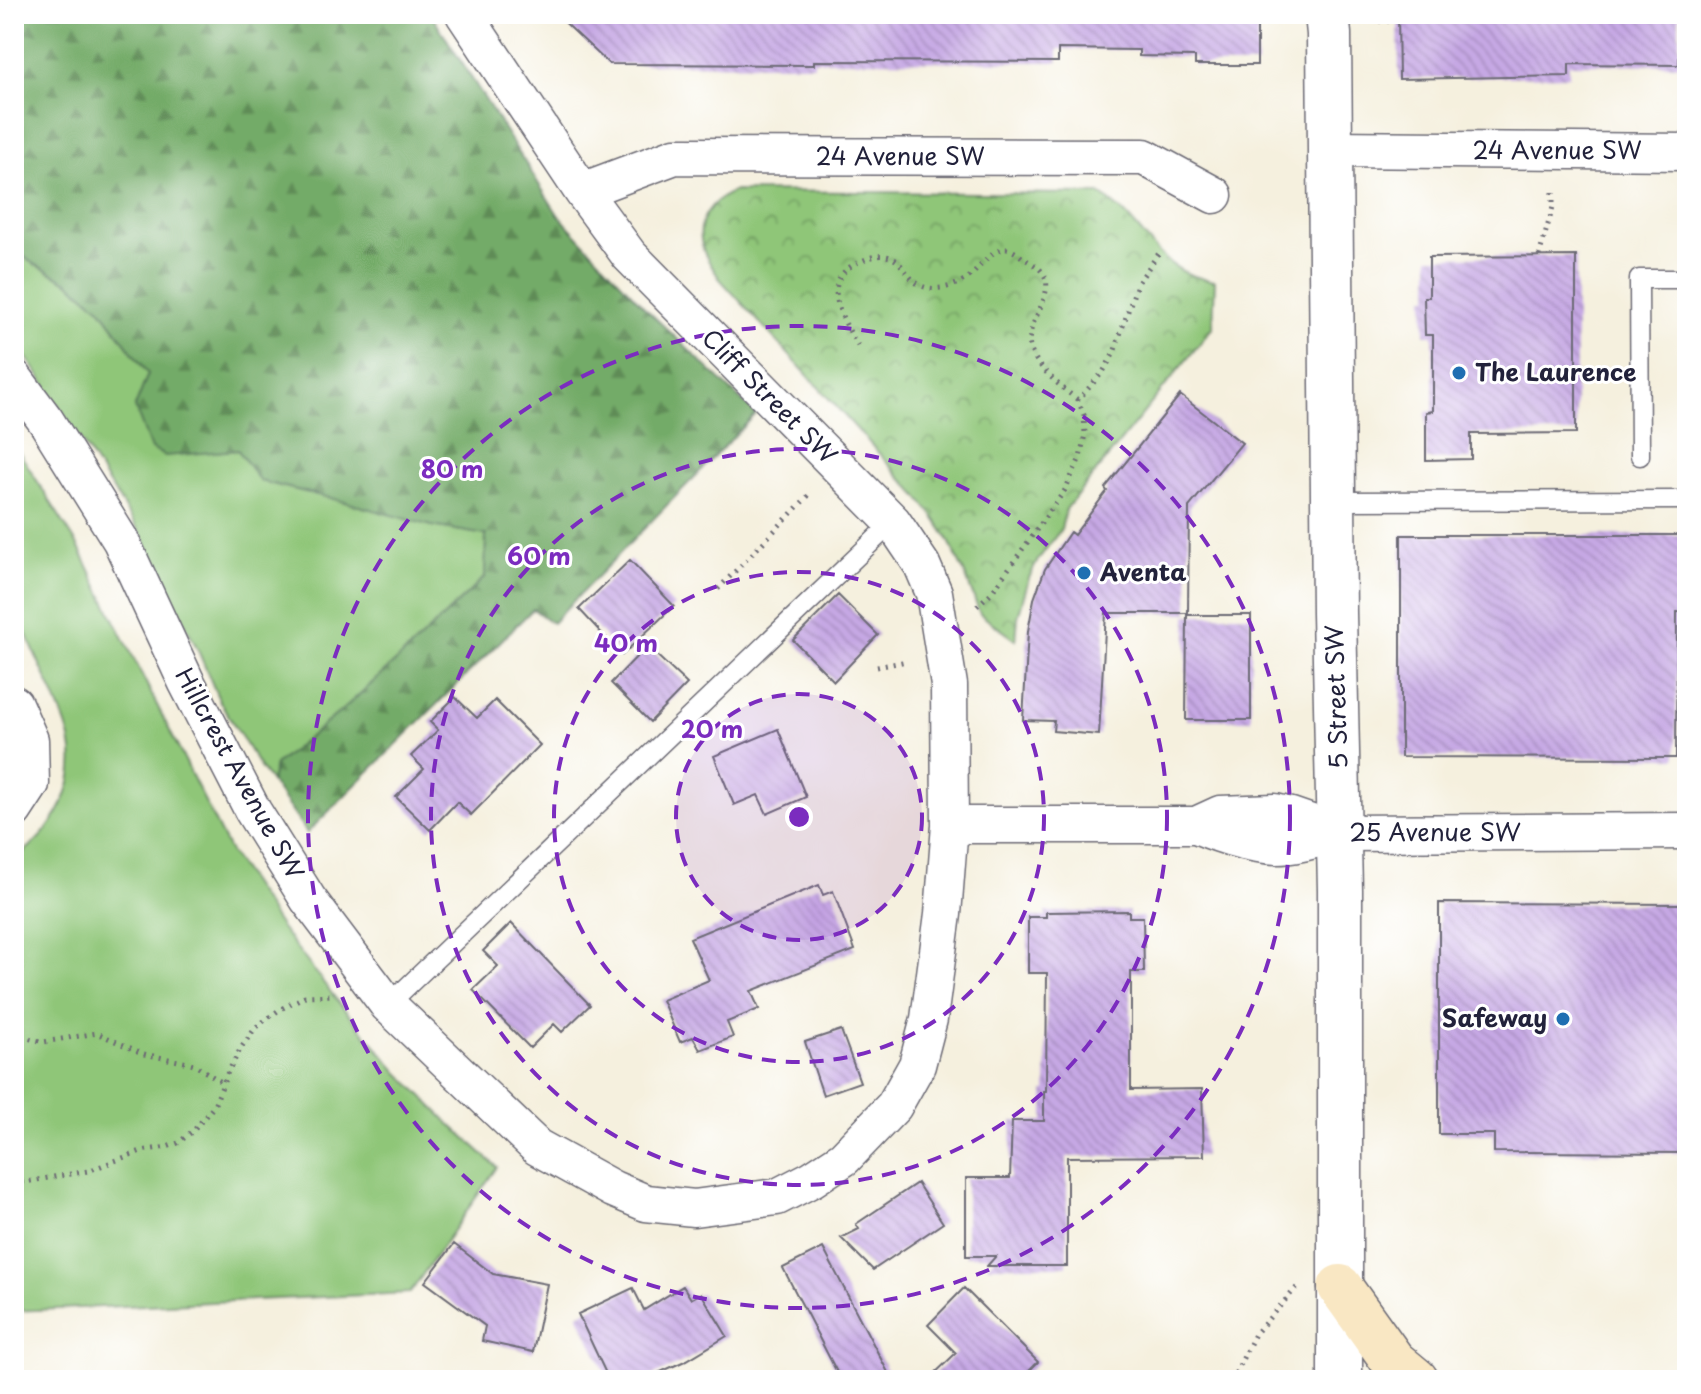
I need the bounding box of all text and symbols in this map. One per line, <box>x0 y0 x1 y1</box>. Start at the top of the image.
street label: 24 Avenue SW <box>1472 131 1642 167</box>
street label: 24 Avenue SW <box>815 137 985 173</box>
street label: Cliff Street SW <box>695 320 846 472</box>
place label: The Laurence <box>1475 353 1636 389</box>
marker: The Laurence <box>1450 364 1468 382</box>
text: 80 m <box>421 450 483 486</box>
text: 60 m <box>507 537 571 573</box>
place label: Aventa <box>1099 553 1187 589</box>
marker: Aventa <box>1075 564 1093 582</box>
text: 40 m <box>594 624 658 660</box>
street label: 5 Street SW <box>1314 624 1356 770</box>
street label: Hillcrest Avenue SW <box>167 661 314 886</box>
text: 20 m <box>681 710 743 746</box>
centre of rings <box>785 803 813 831</box>
street label: 25 Avenue SW <box>1349 813 1521 849</box>
place label: Safeway <box>1442 999 1547 1035</box>
marker: Safeway <box>1554 1010 1572 1028</box>

